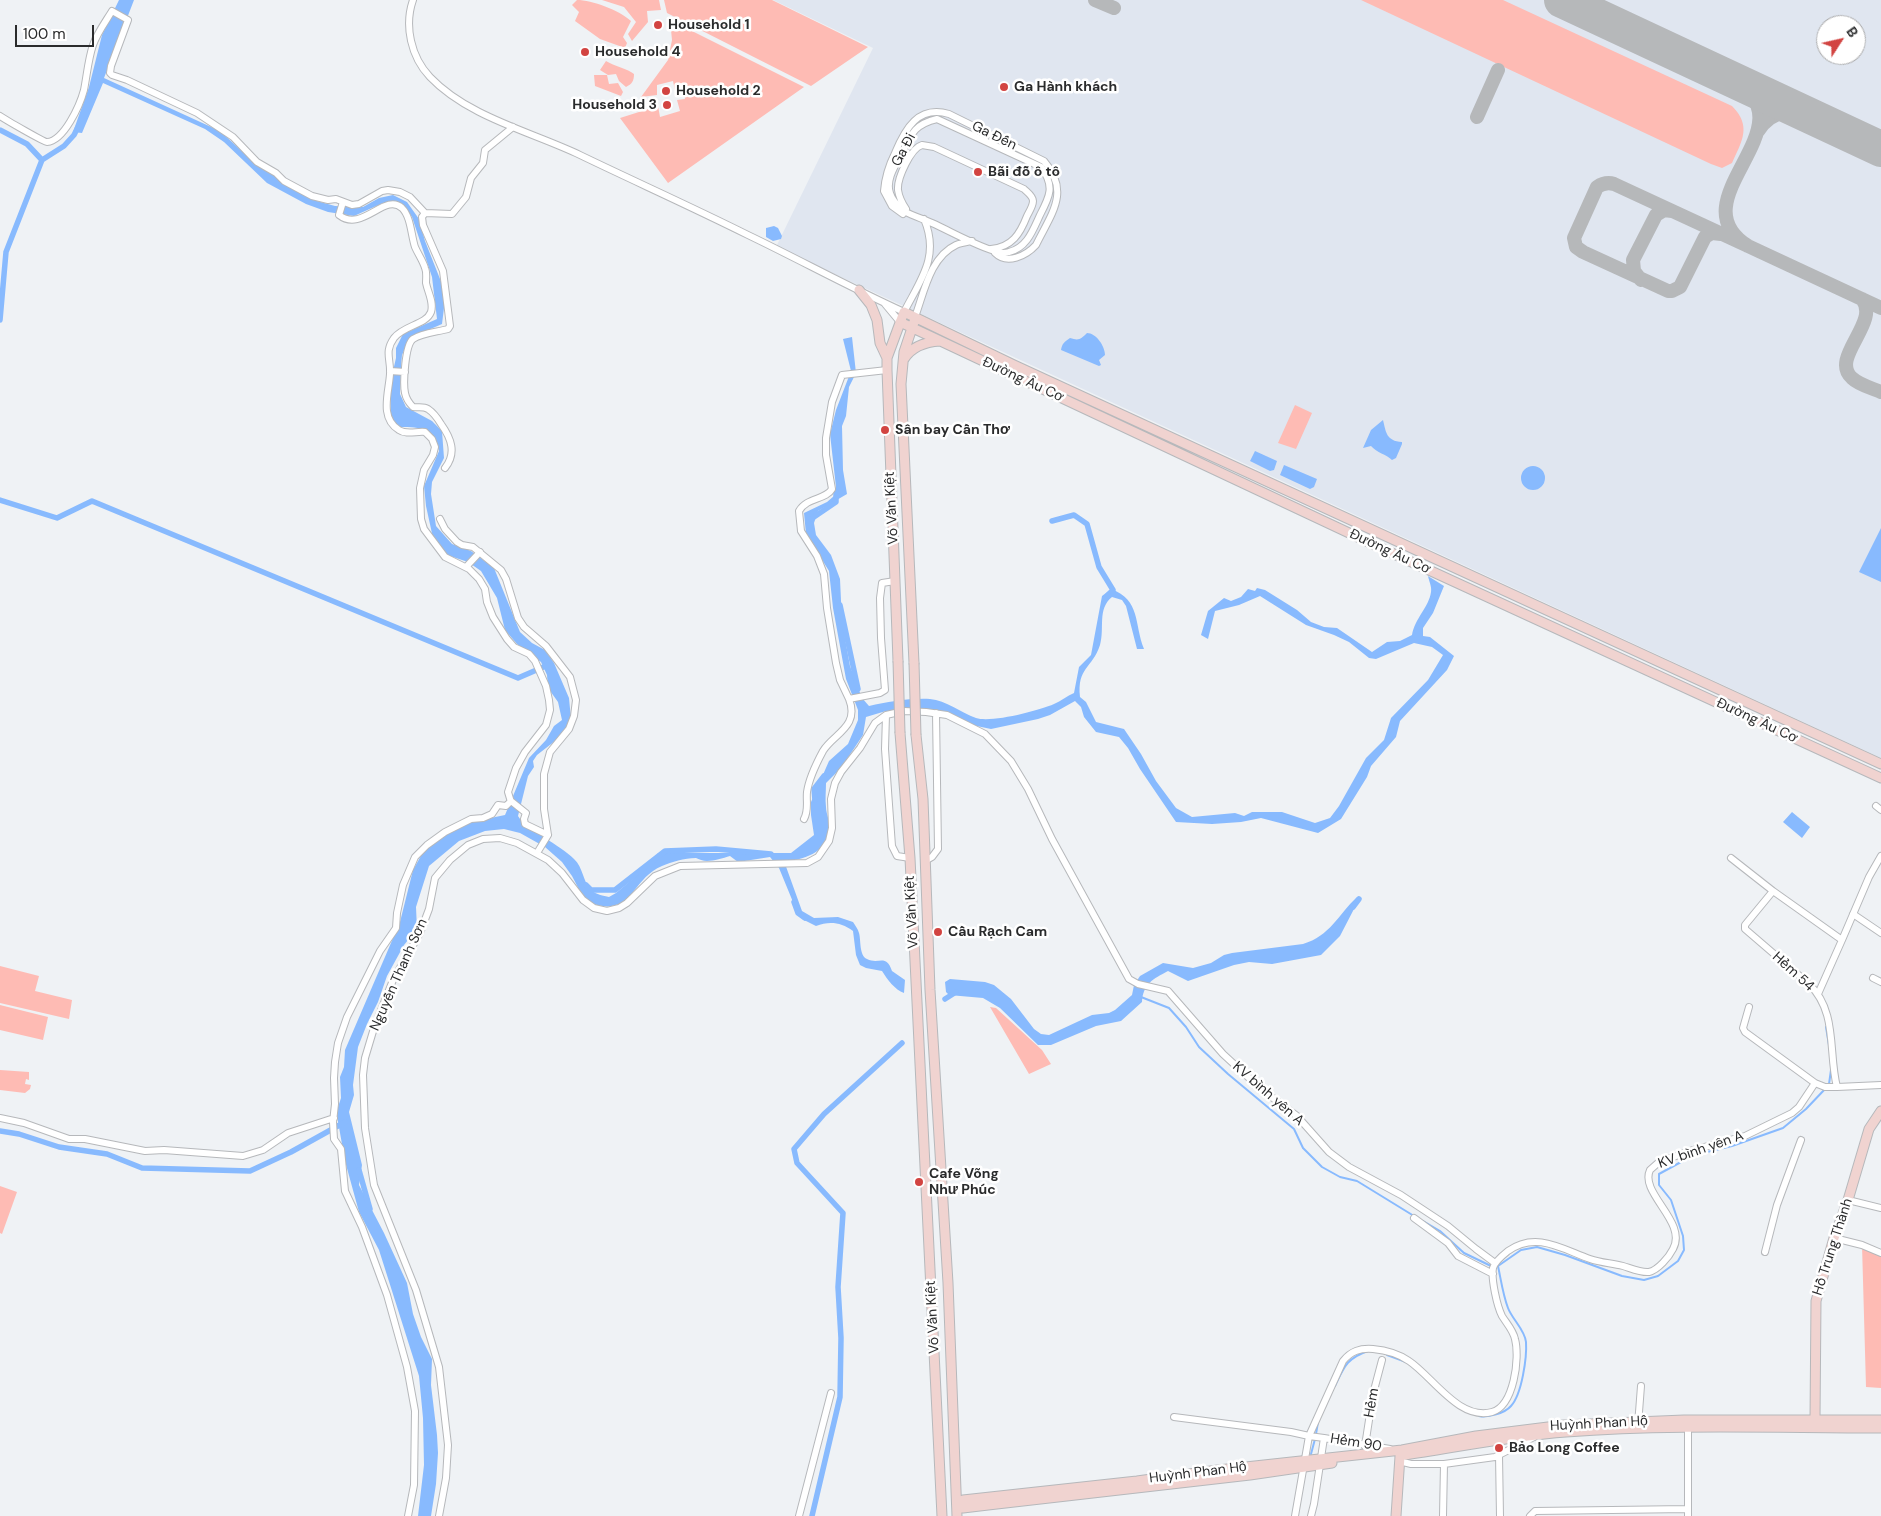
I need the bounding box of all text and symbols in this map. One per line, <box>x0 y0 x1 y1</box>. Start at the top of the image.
scale bar <box>18 15 96 47</box>
north arrow <box>1816 15 1866 65</box>
place label: Household 1 <box>668 17 750 33</box>
marker: Household 1 <box>652 19 664 31</box>
text: B <box>1843 23 1862 41</box>
text: 100 m <box>23 24 66 44</box>
place label: Household 4 <box>595 44 681 60</box>
marker: Household 4 <box>579 46 591 58</box>
place label: Ga Hành khách <box>1014 79 1117 95</box>
marker: Ga Hành khách <box>998 81 1010 93</box>
place label: Household 2 <box>676 83 761 99</box>
marker: Household 2 <box>660 85 672 97</box>
place label: Household 3 <box>572 97 657 113</box>
marker: Household 3 <box>661 99 673 111</box>
street label: Ga Đến <box>969 118 1019 154</box>
street label: Ga Đi <box>888 130 920 170</box>
place label: Bãi đỗ ô tô <box>988 164 1060 180</box>
marker: Bãi đỗ ô tô <box>972 166 984 178</box>
street label: Đường Âu Cơ <box>980 354 1066 406</box>
place label: Sân bay Cần Thơ <box>895 422 1010 438</box>
marker: Sân bay Cần Thơ <box>879 424 891 436</box>
street label: Võ Văn Kiệt <box>882 471 902 545</box>
street label: Đường Âu Cơ <box>1347 526 1433 578</box>
street label: Đường Âu Cơ <box>1714 695 1800 747</box>
street label: Võ Văn Kiệt <box>902 875 922 949</box>
street label: Nguyễn Thanh Sơn <box>367 916 431 1034</box>
place label: Cầu Rạch Cam <box>948 924 1047 940</box>
marker: Cầu Rạch Cam <box>932 926 944 938</box>
street label: Hẻm 54 <box>1769 949 1817 995</box>
street label: KV bình yên A <box>1229 1058 1307 1130</box>
street label: KV bình yên A <box>1656 1128 1746 1172</box>
place label: Cafe Võng Như Phúc <box>929 1166 999 1198</box>
marker: Cafe Võng Như Phúc <box>913 1176 925 1188</box>
street label: Hồ Trung Thành <box>1809 1196 1857 1298</box>
street label: Võ Văn Kiệt <box>923 1280 943 1354</box>
street label: Hẻm <box>1361 1387 1383 1419</box>
street label: Huỳnh Phan Hộ <box>1550 1413 1648 1435</box>
street label: Hẻm 90 <box>1329 1431 1383 1455</box>
place label: Bảo Long Coffee <box>1509 1440 1620 1456</box>
marker: Bảo Long Coffee <box>1493 1442 1505 1454</box>
street label: Huỳnh Phan Hộ <box>1148 1459 1248 1487</box>

